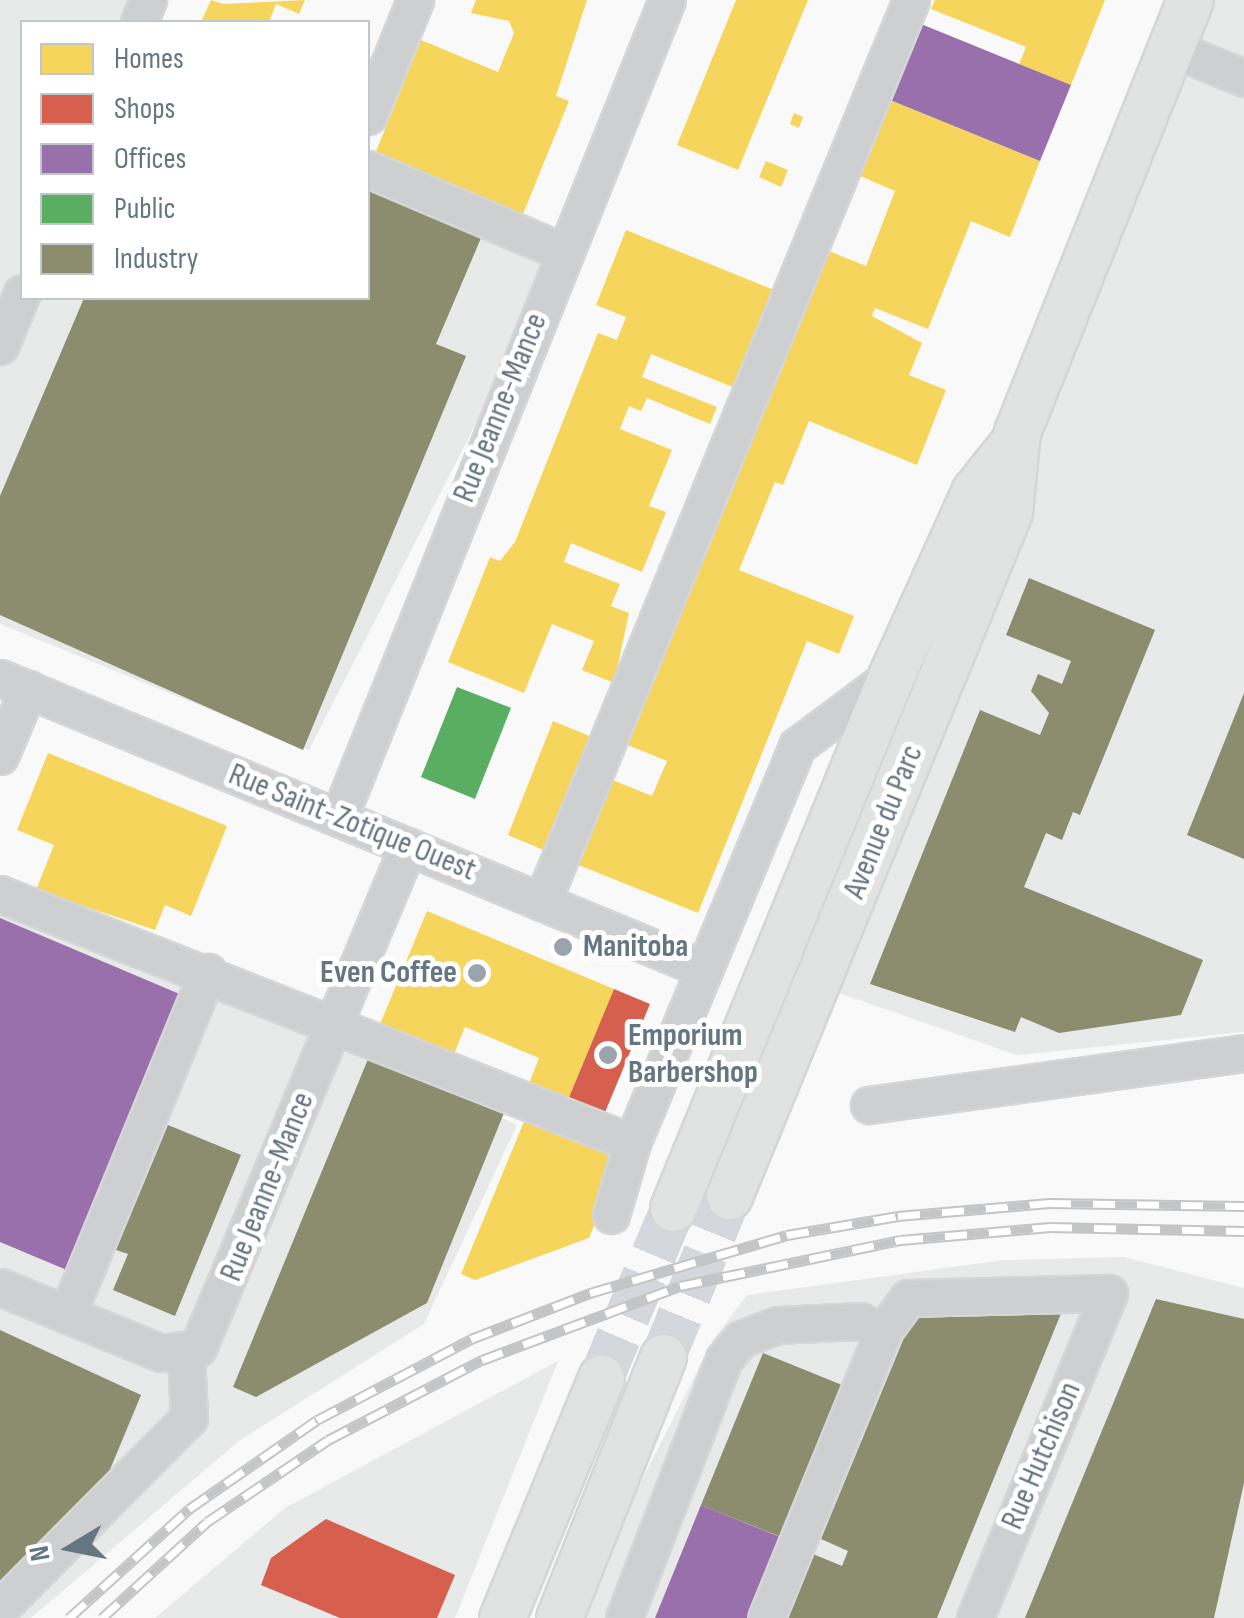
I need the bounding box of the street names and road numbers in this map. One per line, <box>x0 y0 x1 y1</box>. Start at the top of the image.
street label: Rue Jeanne-Mance <box>446 308 556 508</box>
street label: Avenue du Parc <box>836 740 932 904</box>
street label: Rue Saint-Zotique Ouest <box>223 756 481 890</box>
street label: Rue Jeanne-Mance <box>213 1087 323 1287</box>
street label: Rue Hutchison <box>994 1377 1090 1535</box>

